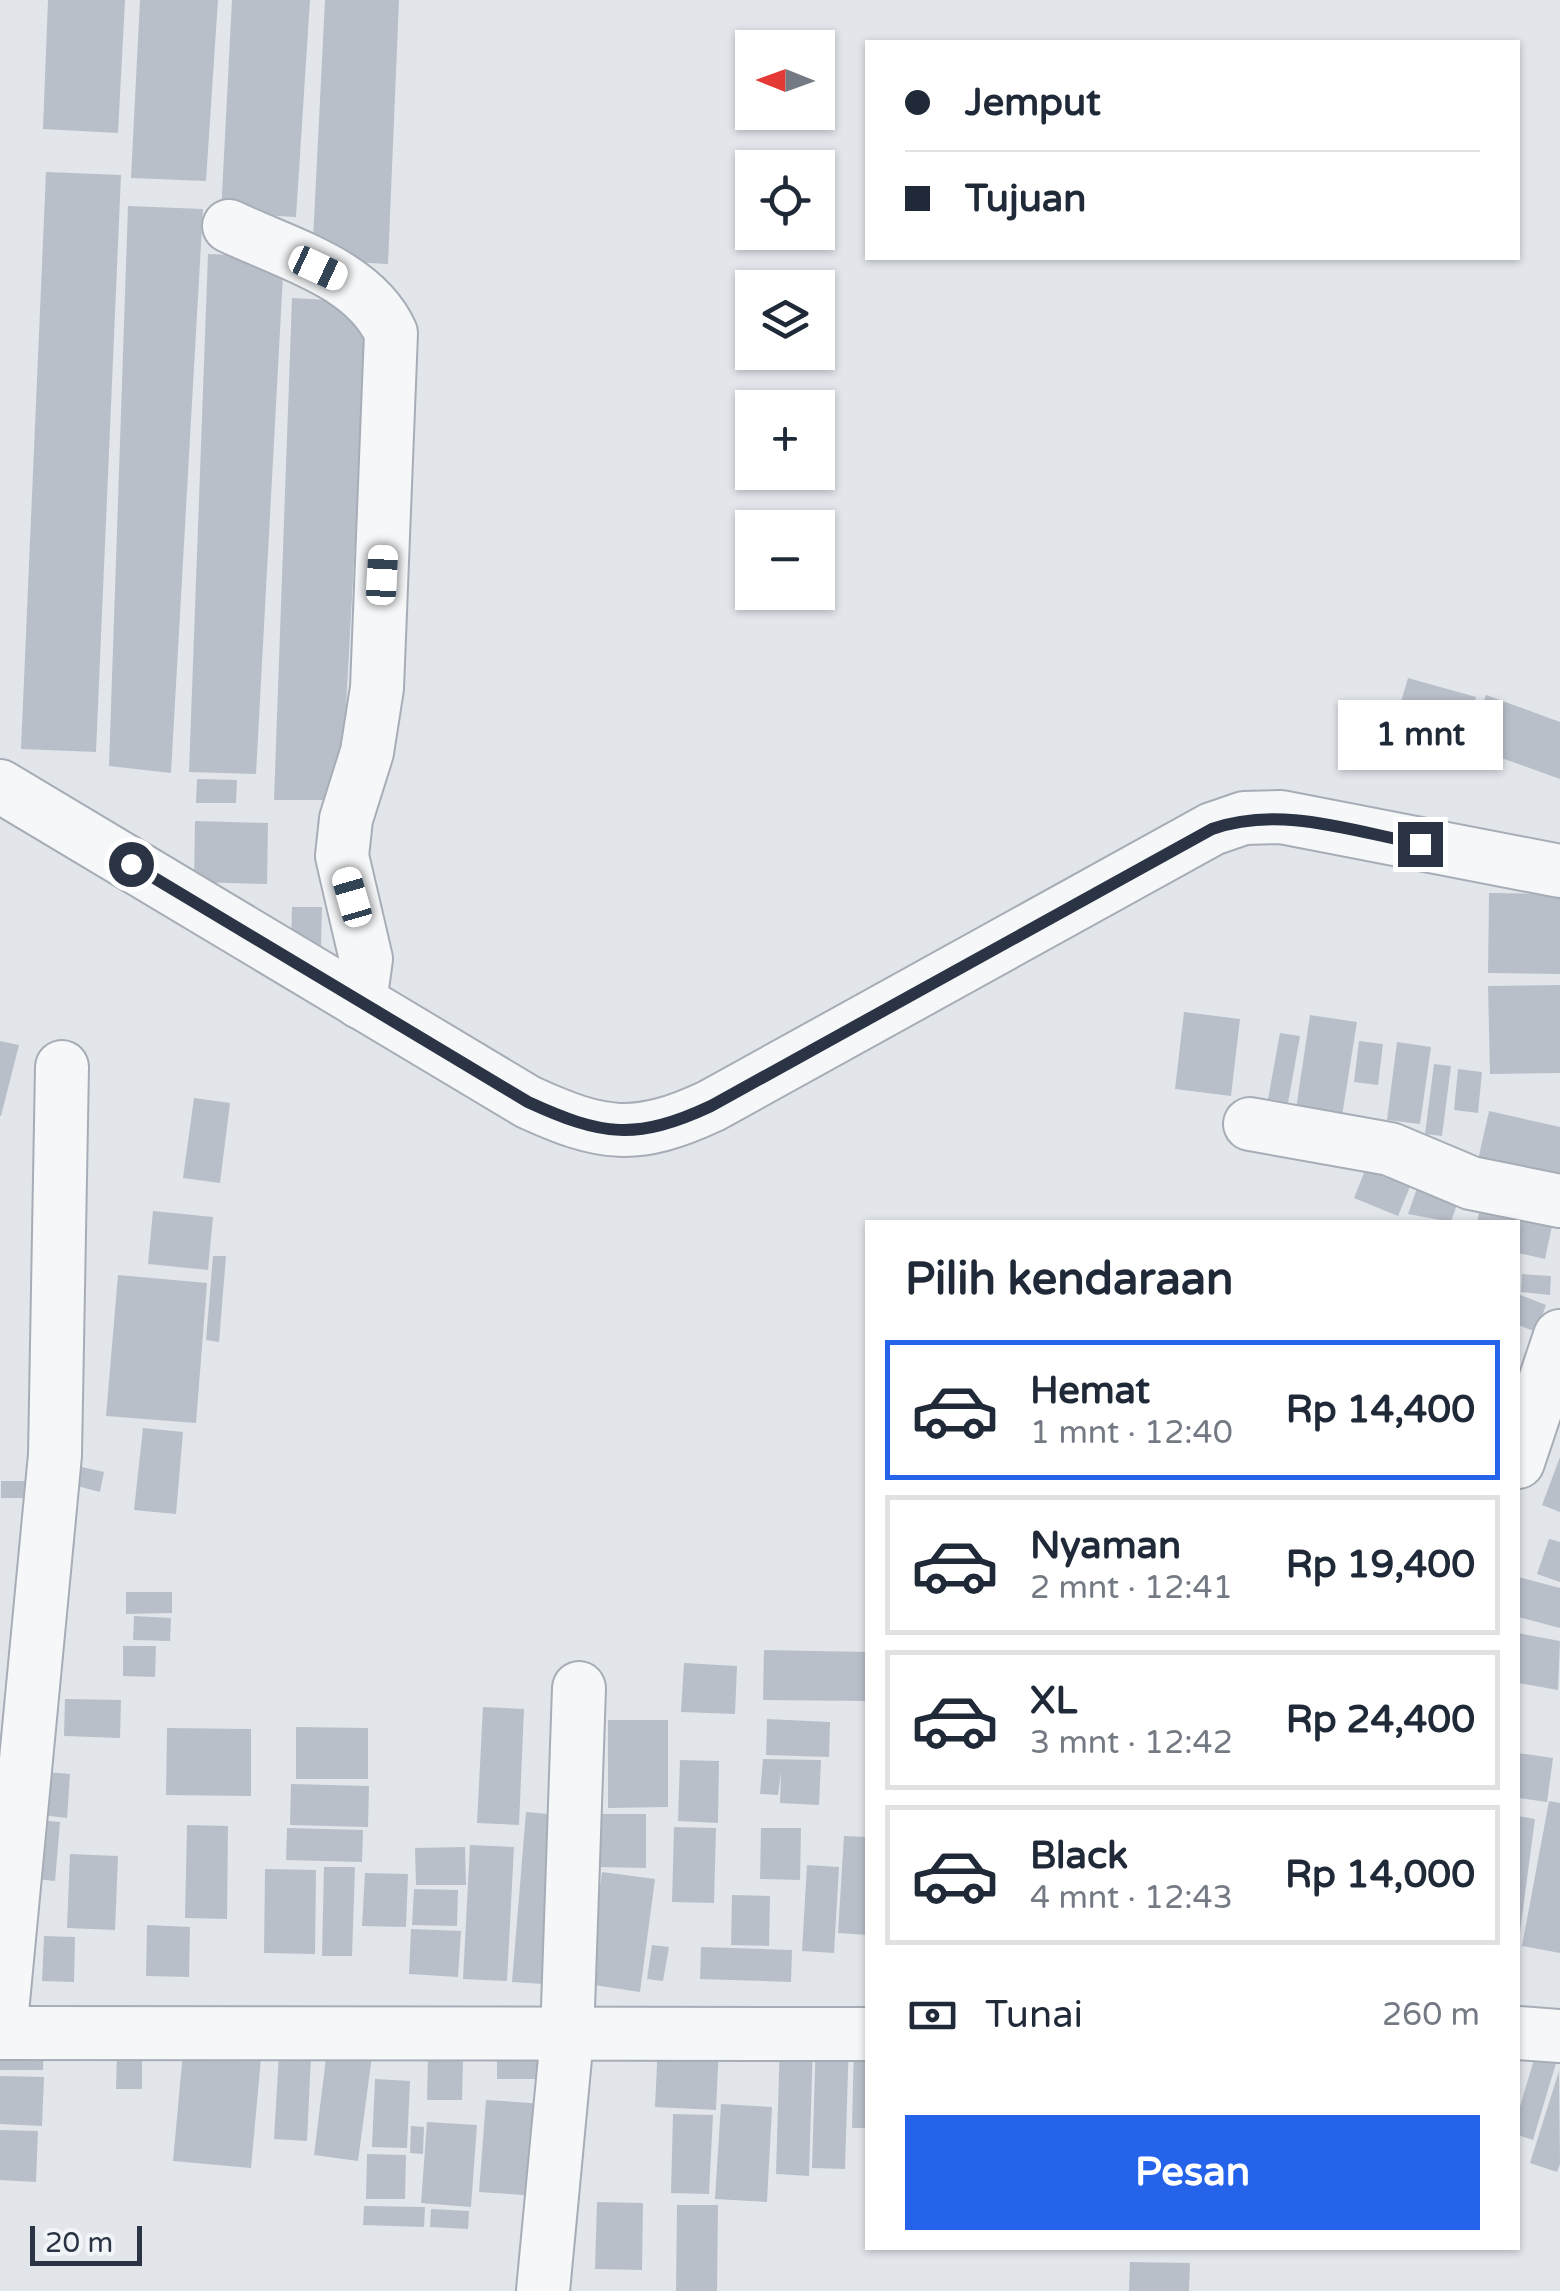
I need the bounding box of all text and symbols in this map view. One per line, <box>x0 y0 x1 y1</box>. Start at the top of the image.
north arrow <box>735 30 835 130</box>
map controls <box>735 30 835 610</box>
text: Jemput <box>965 80 1101 126</box>
button: locate <box>735 150 835 250</box>
text: Tujuan <box>965 176 1086 222</box>
car <box>284 242 352 294</box>
button: layers <box>735 270 835 370</box>
button: + <box>735 390 835 490</box>
button: − <box>735 510 835 610</box>
car <box>365 544 399 606</box>
callout: 1 mnt <box>1338 699 1502 769</box>
text: 1 mnt <box>1376 716 1465 754</box>
route end <box>1398 822 1443 867</box>
route start <box>109 842 154 887</box>
car <box>329 864 375 930</box>
text: Pilih kendaraan <box>905 1253 1234 1307</box>
icon: car <box>910 1365 1000 1455</box>
text: Hemat <box>1030 1368 1150 1414</box>
text: Rp 14,400 <box>1286 1387 1475 1433</box>
text: 1 mnt · 12:40 <box>1030 1414 1233 1452</box>
icon: car <box>910 1520 1000 1610</box>
text: Nyaman <box>1030 1523 1181 1569</box>
text: Rp 19,400 <box>1286 1542 1475 1588</box>
text: 2 mnt · 12:41 <box>1030 1569 1233 1607</box>
icon: car <box>910 1675 1000 1765</box>
text: XL <box>1030 1678 1077 1724</box>
text: Rp 24,400 <box>1286 1697 1475 1743</box>
text: 3 mnt · 12:42 <box>1030 1724 1233 1762</box>
icon: car <box>910 1830 1000 1920</box>
text: Black <box>1030 1833 1128 1879</box>
text: Rp 14,000 <box>1285 1852 1475 1898</box>
text: 4 mnt · 12:43 <box>1030 1879 1233 1917</box>
icon: cash <box>905 1988 960 2043</box>
text: Tunai <box>985 1992 1083 2038</box>
text: 260 m <box>1382 1996 1480 2034</box>
button: Pesan <box>905 2115 1480 2230</box>
scale bar <box>30 2221 142 2266</box>
text: 20 m <box>45 2226 113 2260</box>

